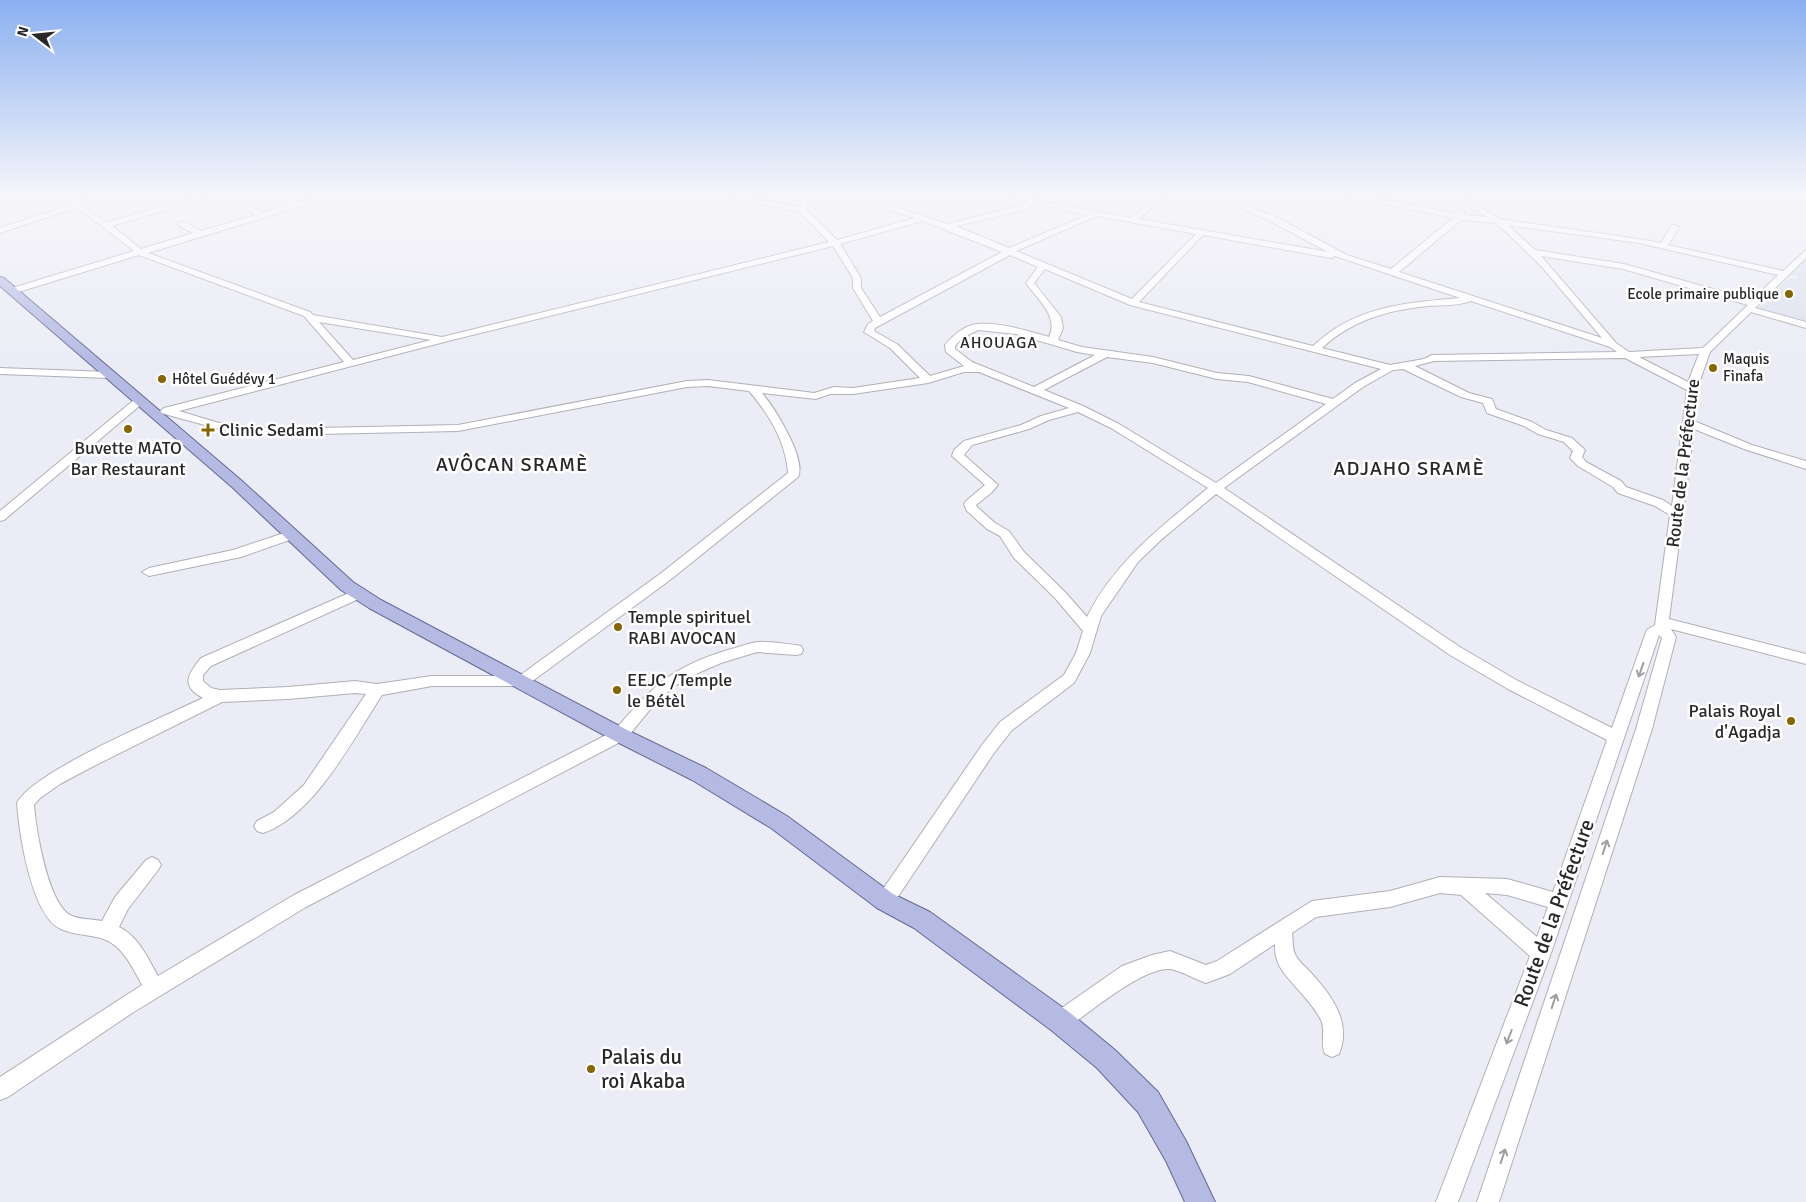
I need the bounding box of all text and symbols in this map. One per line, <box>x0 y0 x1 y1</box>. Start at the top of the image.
north arrow <box>10 10 60 60</box>
text: N <box>13 25 32 39</box>
place label: Ecole primaire publique <box>1627 285 1779 303</box>
marker: Ecole primaire publique <box>1783 288 1795 300</box>
district label: AHOUAGA <box>960 333 1038 353</box>
place label: Maquis Finafa <box>1723 350 1770 385</box>
marker: Maquis Finafa <box>1707 362 1719 374</box>
place label: Hôtel Guédévy 1 <box>172 370 276 388</box>
marker: Hôtel Guédévy 1 <box>156 373 168 385</box>
street label: Route de la Préfecture <box>1662 377 1704 549</box>
place label: Clinic Sedami <box>219 419 324 441</box>
marker: Buvette MATO Bar Restaurant <box>122 423 134 435</box>
marker: Clinic Sedami <box>201 423 215 437</box>
place label: Buvette MATO Bar Restaurant <box>70 437 186 480</box>
district label: AVÔCAN SRAMÈ <box>436 452 588 477</box>
district label: ADJAHO SRAMÈ <box>1333 456 1485 481</box>
place label: Temple spirituel RABI AVOCAN <box>628 606 751 649</box>
marker: Temple spirituel RABI AVOCAN <box>612 621 624 633</box>
one-way arrow <box>1635 661 1645 677</box>
place label: EEJC /Temple le Bétèl <box>627 669 732 712</box>
marker: EEJC /Temple le Bétèl <box>611 684 623 696</box>
place label: Palais Royal d'Agadja <box>1689 700 1781 743</box>
marker: Palais Royal d'Agadja <box>1785 715 1797 727</box>
street label: Route de la Préfecture <box>1508 815 1600 1011</box>
one-way arrow <box>1600 839 1610 855</box>
one-way arrow <box>1550 994 1559 1010</box>
one-way arrow <box>1504 1028 1513 1044</box>
place label: Palais du roi Akaba <box>601 1044 685 1094</box>
marker: Palais du roi Akaba <box>585 1063 597 1075</box>
one-way arrow <box>1499 1148 1508 1164</box>

